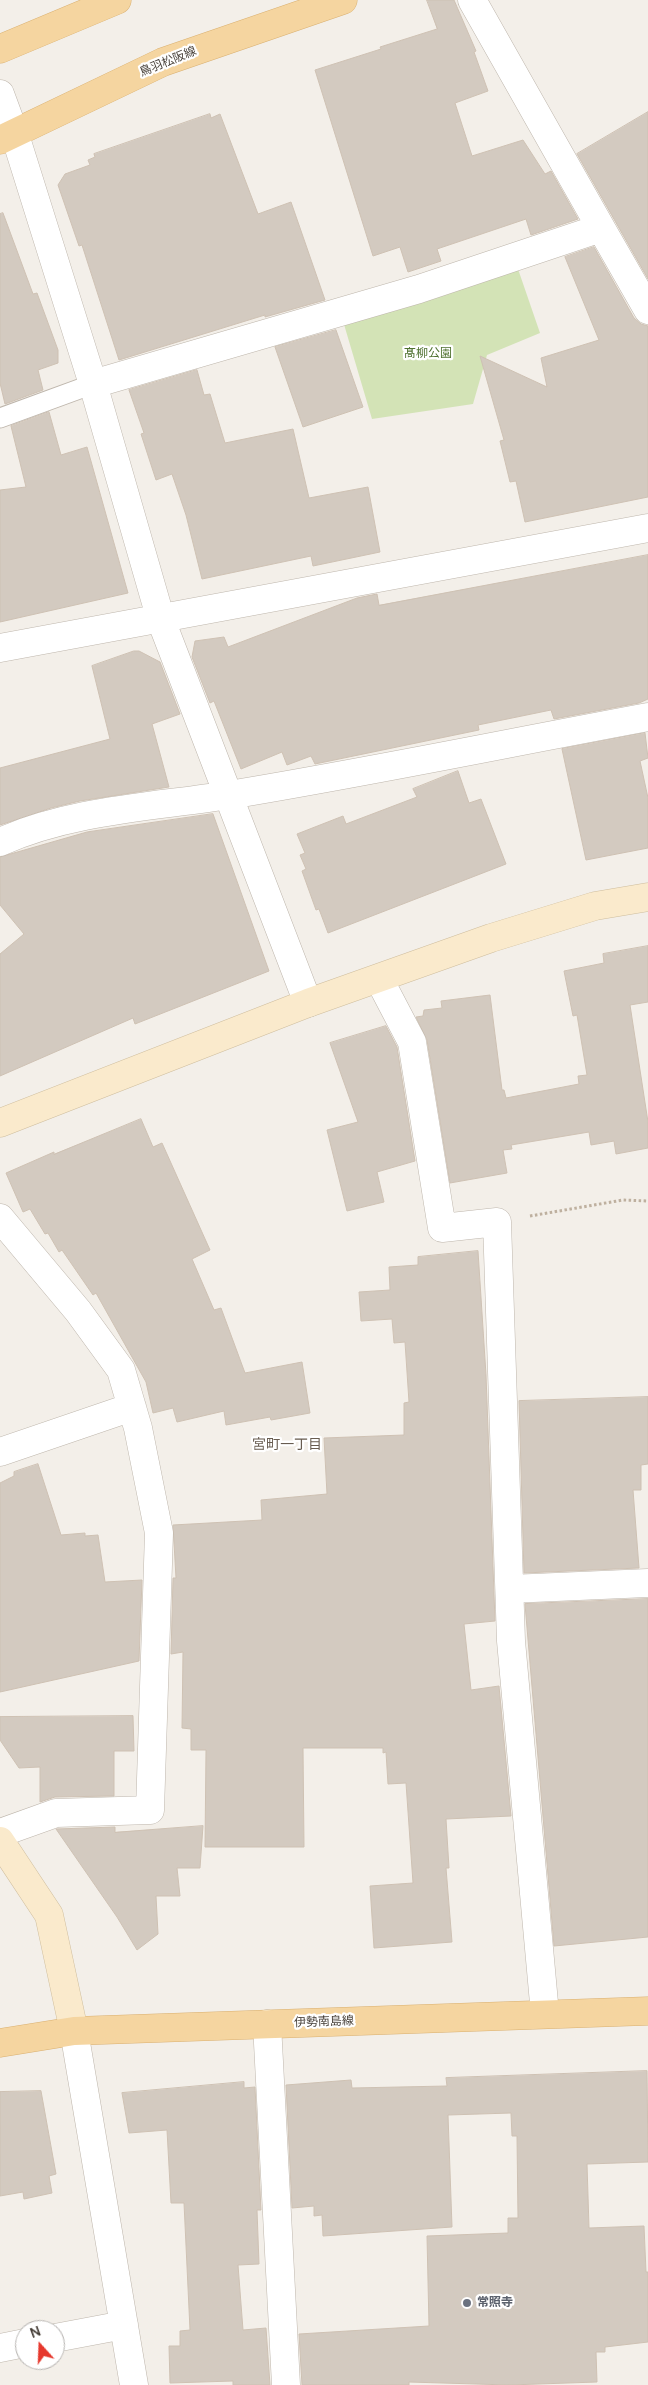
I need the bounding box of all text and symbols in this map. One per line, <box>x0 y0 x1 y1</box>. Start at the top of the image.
street label: 鳥羽松阪線 <box>137 44 199 80</box>
park label: 髙柳公園 <box>404 347 452 361</box>
district label: 宮町一丁目 <box>252 1437 322 1453</box>
street label: 伊勢南島線 <box>294 2014 354 2030</box>
place label: 常照寺 <box>477 2296 513 2310</box>
marker: 常照寺 <box>461 2297 473 2309</box>
north arrow <box>15 2320 65 2370</box>
text: N <box>27 2321 43 2342</box>

